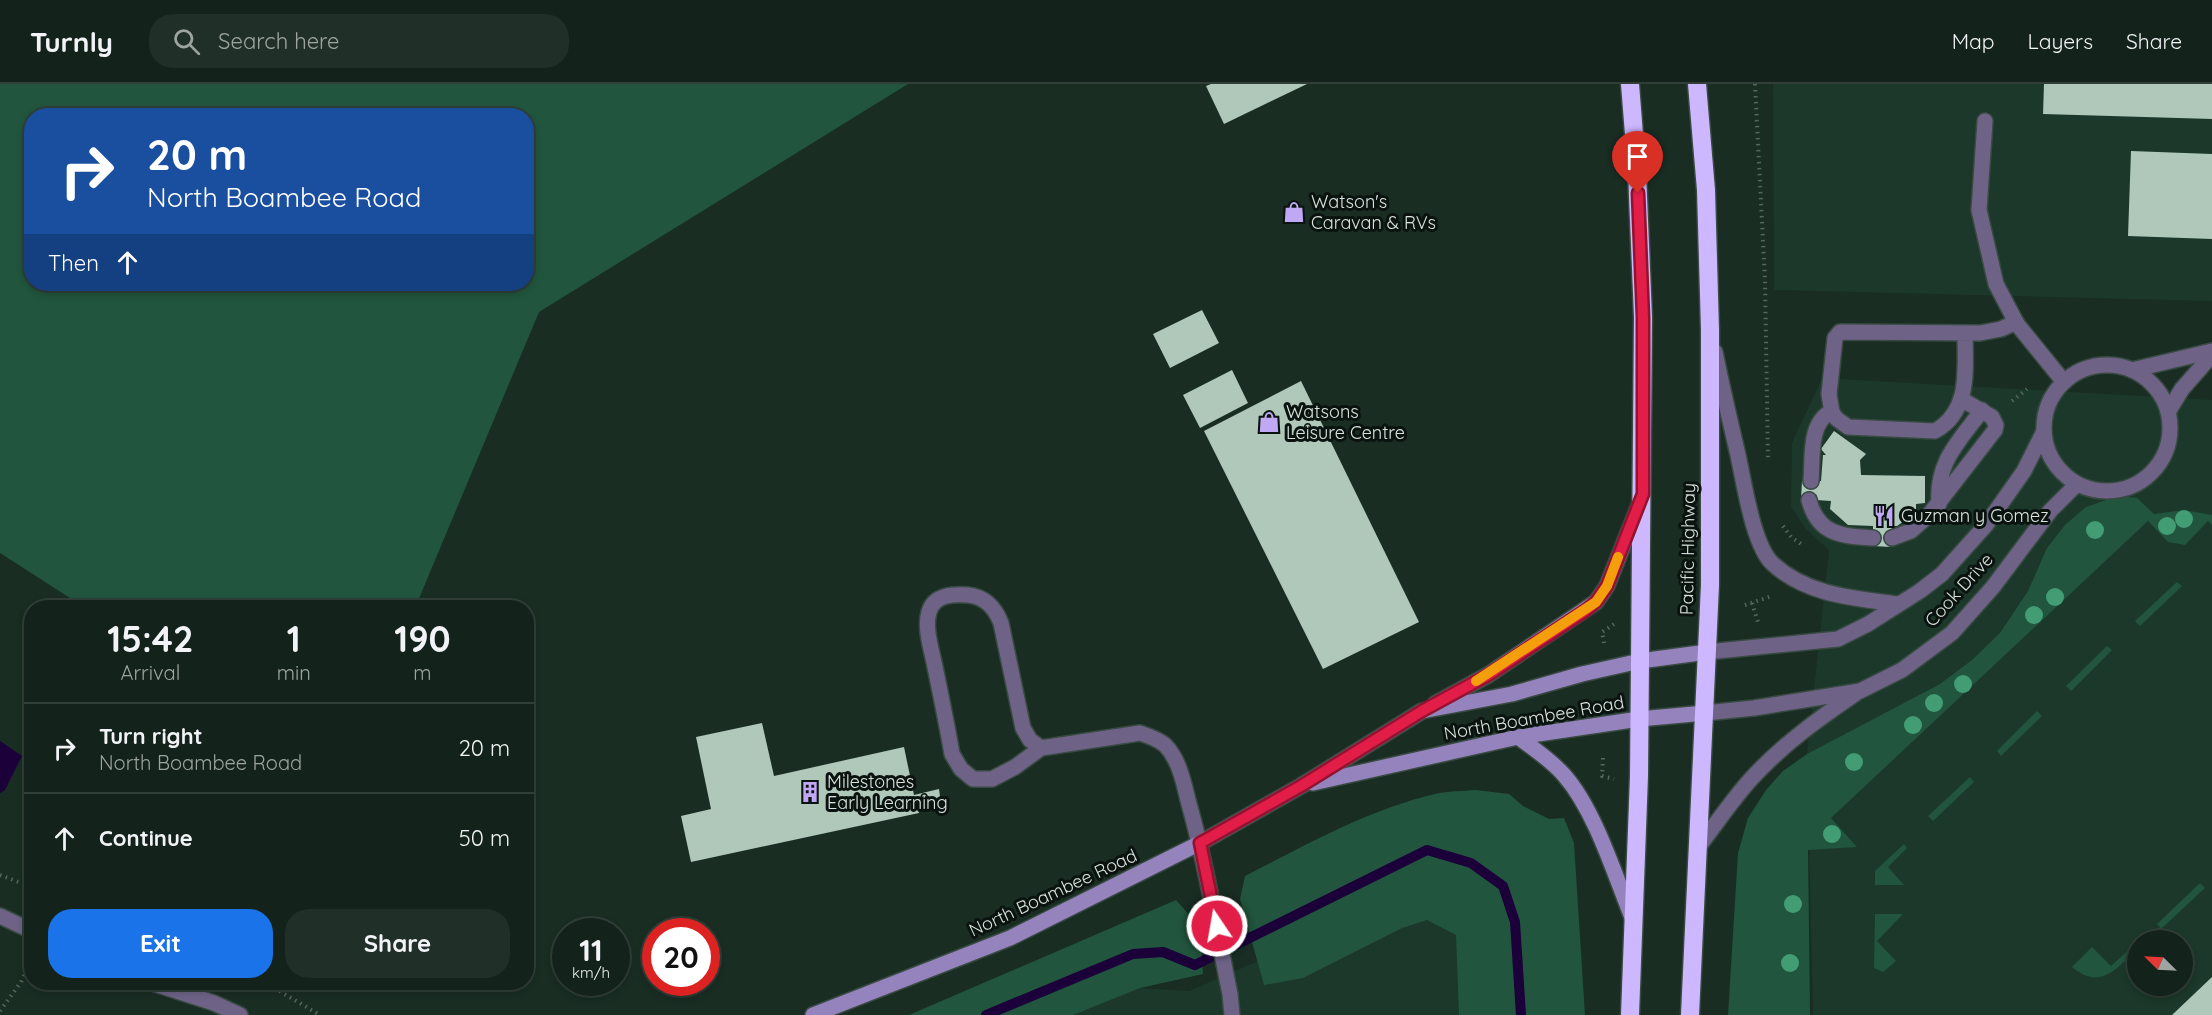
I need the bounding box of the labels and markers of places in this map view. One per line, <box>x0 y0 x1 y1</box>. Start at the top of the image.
pin <box>1612 131 1663 193</box>
place label: Watson's Caravan & RVs <box>1311 190 1436 234</box>
shop icon: Watson's Caravan & RVs <box>1282 200 1306 224</box>
place label: Watsons Leisure Centre <box>1286 400 1405 444</box>
shop icon: Watsons Leisure Centre <box>1257 410 1281 434</box>
restaurant icon: Guzman y Gomez <box>1872 504 1896 528</box>
place label: Guzman y Gomez <box>1901 504 2049 527</box>
place label: Milestones Early Learning <box>827 770 948 814</box>
building icon: Milestones Early Learning <box>798 780 822 804</box>

